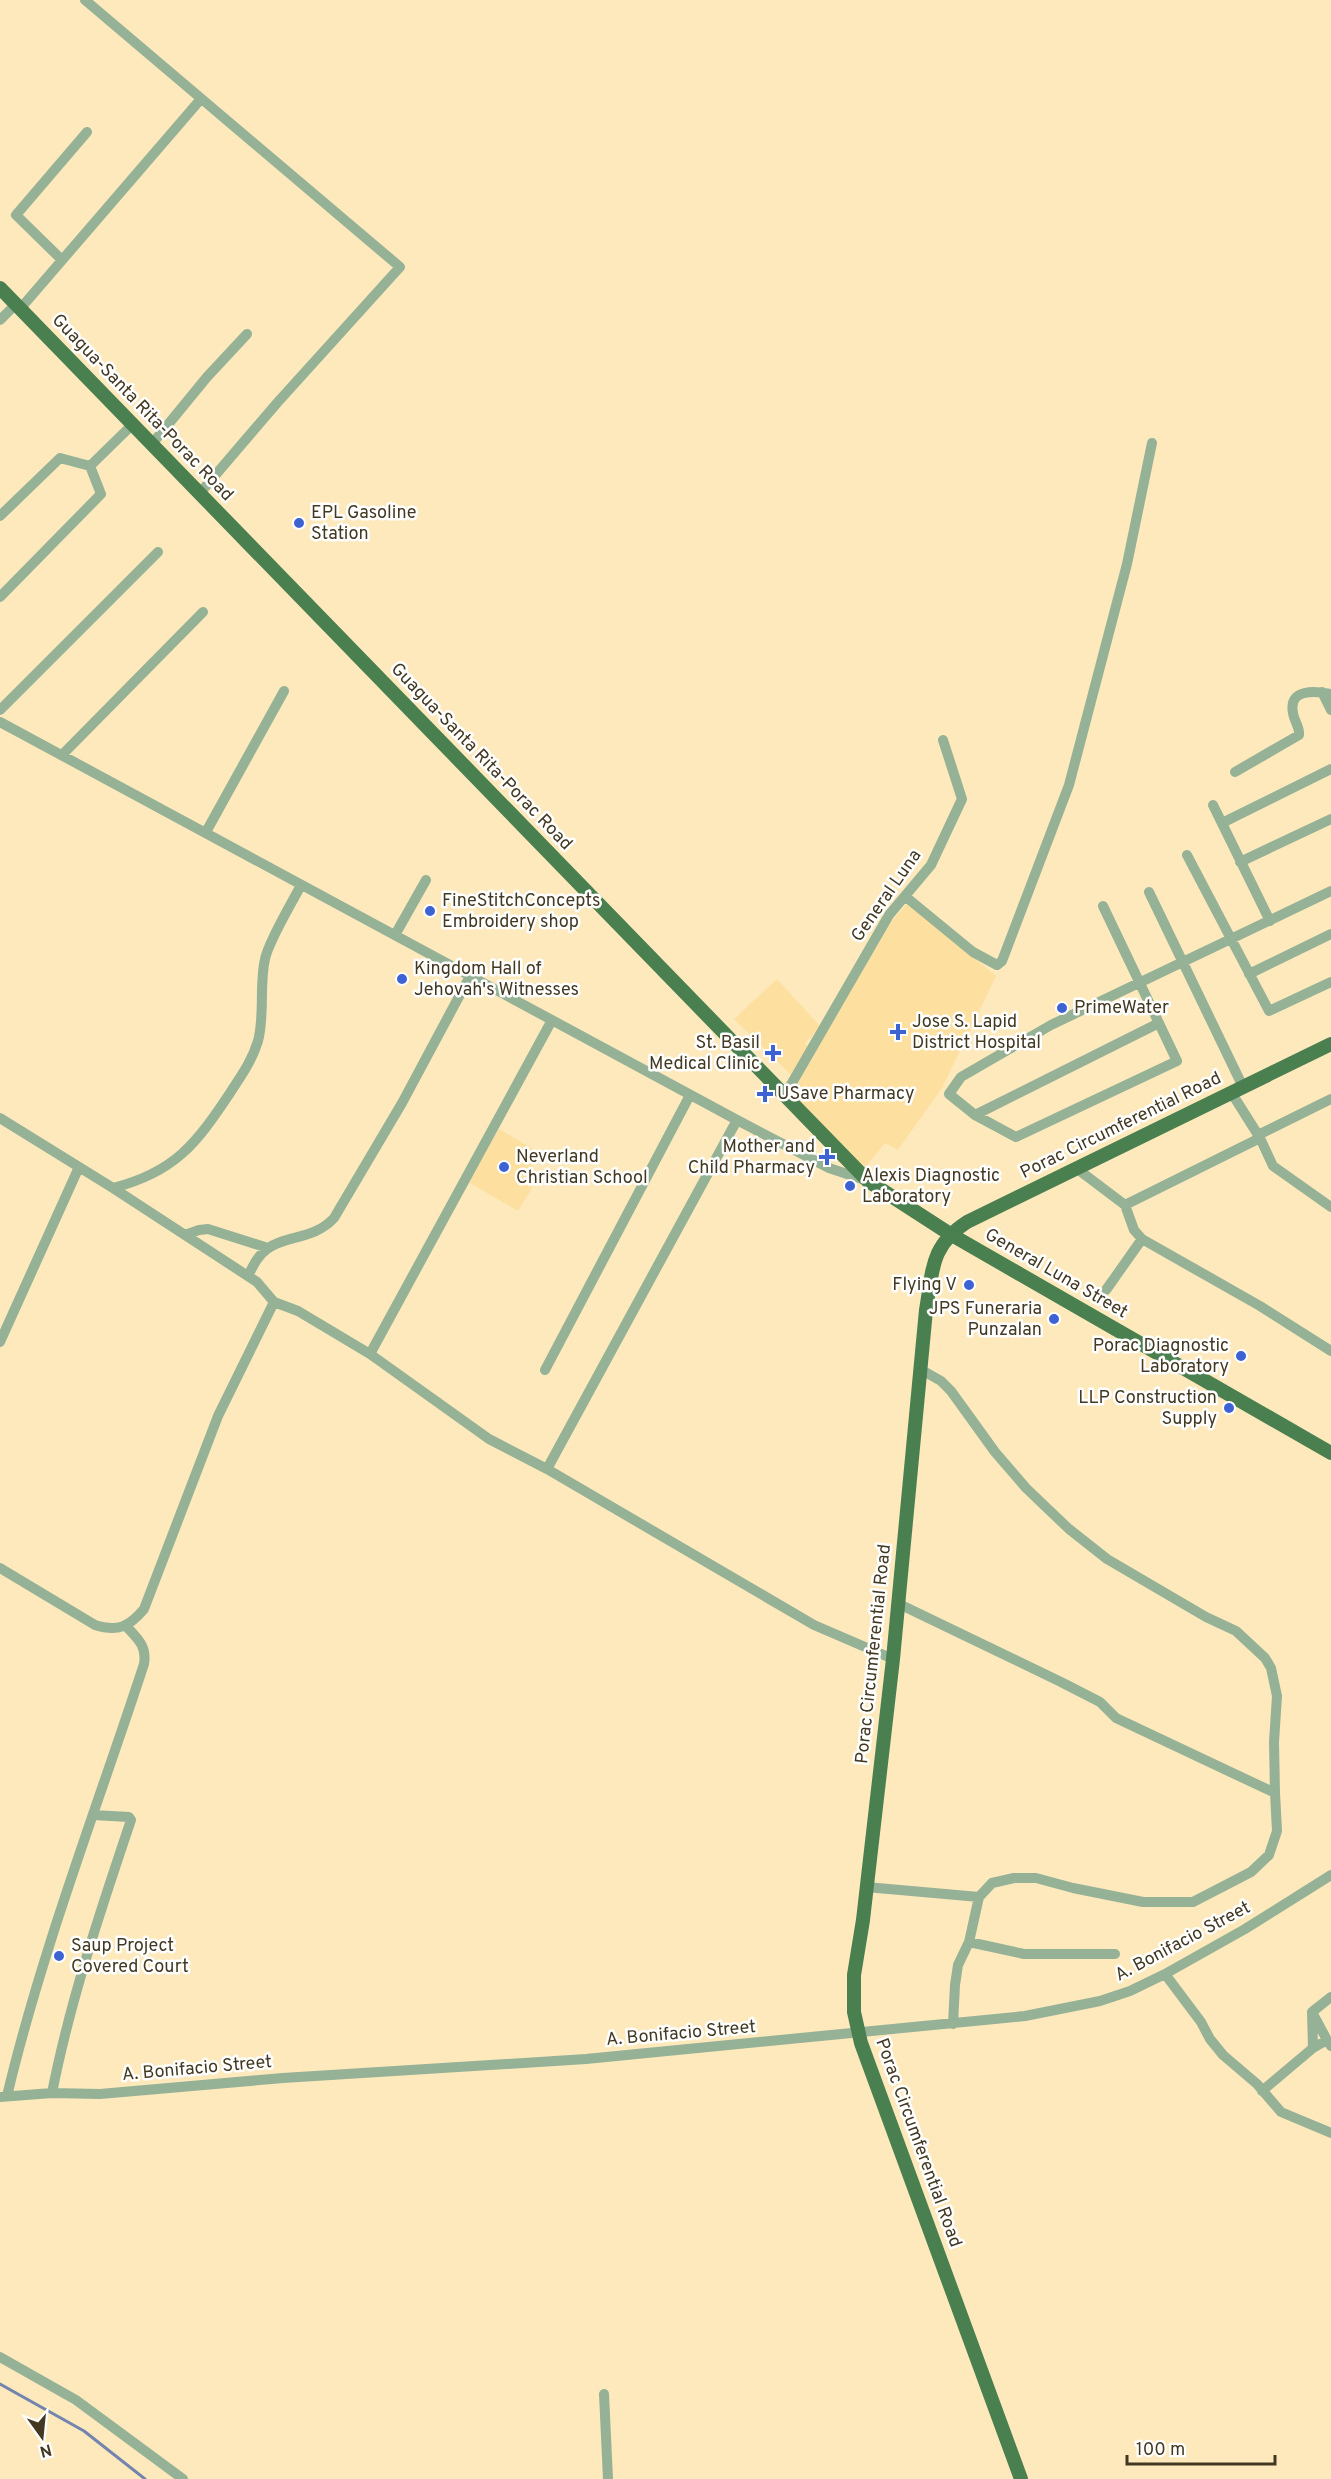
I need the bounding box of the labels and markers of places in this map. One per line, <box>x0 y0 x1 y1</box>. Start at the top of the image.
place label: EPL Gasoline Station <box>311 502 416 546</box>
marker: EPL Gasoline Station <box>292 516 306 530</box>
place label: FineStitchConcepts Embroidery shop <box>442 890 600 934</box>
marker: FineStitchConcepts Embroidery shop <box>423 904 437 918</box>
place label: Kingdom Hall of Jehovah's Witnesses <box>414 958 579 1002</box>
marker: Kingdom Hall of Jehovah's Witnesses <box>395 972 409 986</box>
place label: PrimeWater <box>1074 997 1169 1020</box>
marker: PrimeWater <box>1055 1001 1069 1015</box>
place label: Jose S. Lapid District Hospital <box>912 1011 1041 1055</box>
marker: Jose S. Lapid District Hospital <box>889 1023 907 1041</box>
place label: St. Basil Medical Clinic <box>649 1032 760 1076</box>
marker: St. Basil Medical Clinic <box>764 1044 782 1062</box>
place label: USave Pharmacy <box>777 1083 915 1106</box>
marker: USave Pharmacy <box>758 1087 772 1101</box>
place label: Mother and Child Pharmacy <box>688 1136 815 1180</box>
place label: Neverland Christian School <box>516 1146 648 1190</box>
marker: Mother and Child Pharmacy <box>820 1150 834 1164</box>
marker: Neverland Christian School <box>497 1160 511 1174</box>
place label: Alexis Diagnostic Laboratory <box>862 1165 1000 1209</box>
marker: Alexis Diagnostic Laboratory <box>843 1179 857 1193</box>
place label: Flying V <box>892 1274 957 1297</box>
marker: Flying V <box>962 1278 976 1292</box>
place label: JPS Funeraria Punzalan <box>929 1298 1042 1342</box>
marker: JPS Funeraria Punzalan <box>1047 1312 1061 1326</box>
place label: Porac Diagnostic Laboratory <box>1093 1335 1229 1379</box>
marker: Porac Diagnostic Laboratory <box>1234 1349 1248 1363</box>
place label: LLP Construction Supply <box>1078 1387 1217 1431</box>
marker: LLP Construction Supply <box>1222 1401 1236 1415</box>
place label: Saup Project Covered Court <box>71 1935 189 1979</box>
marker: Saup Project Covered Court <box>52 1949 66 1963</box>

